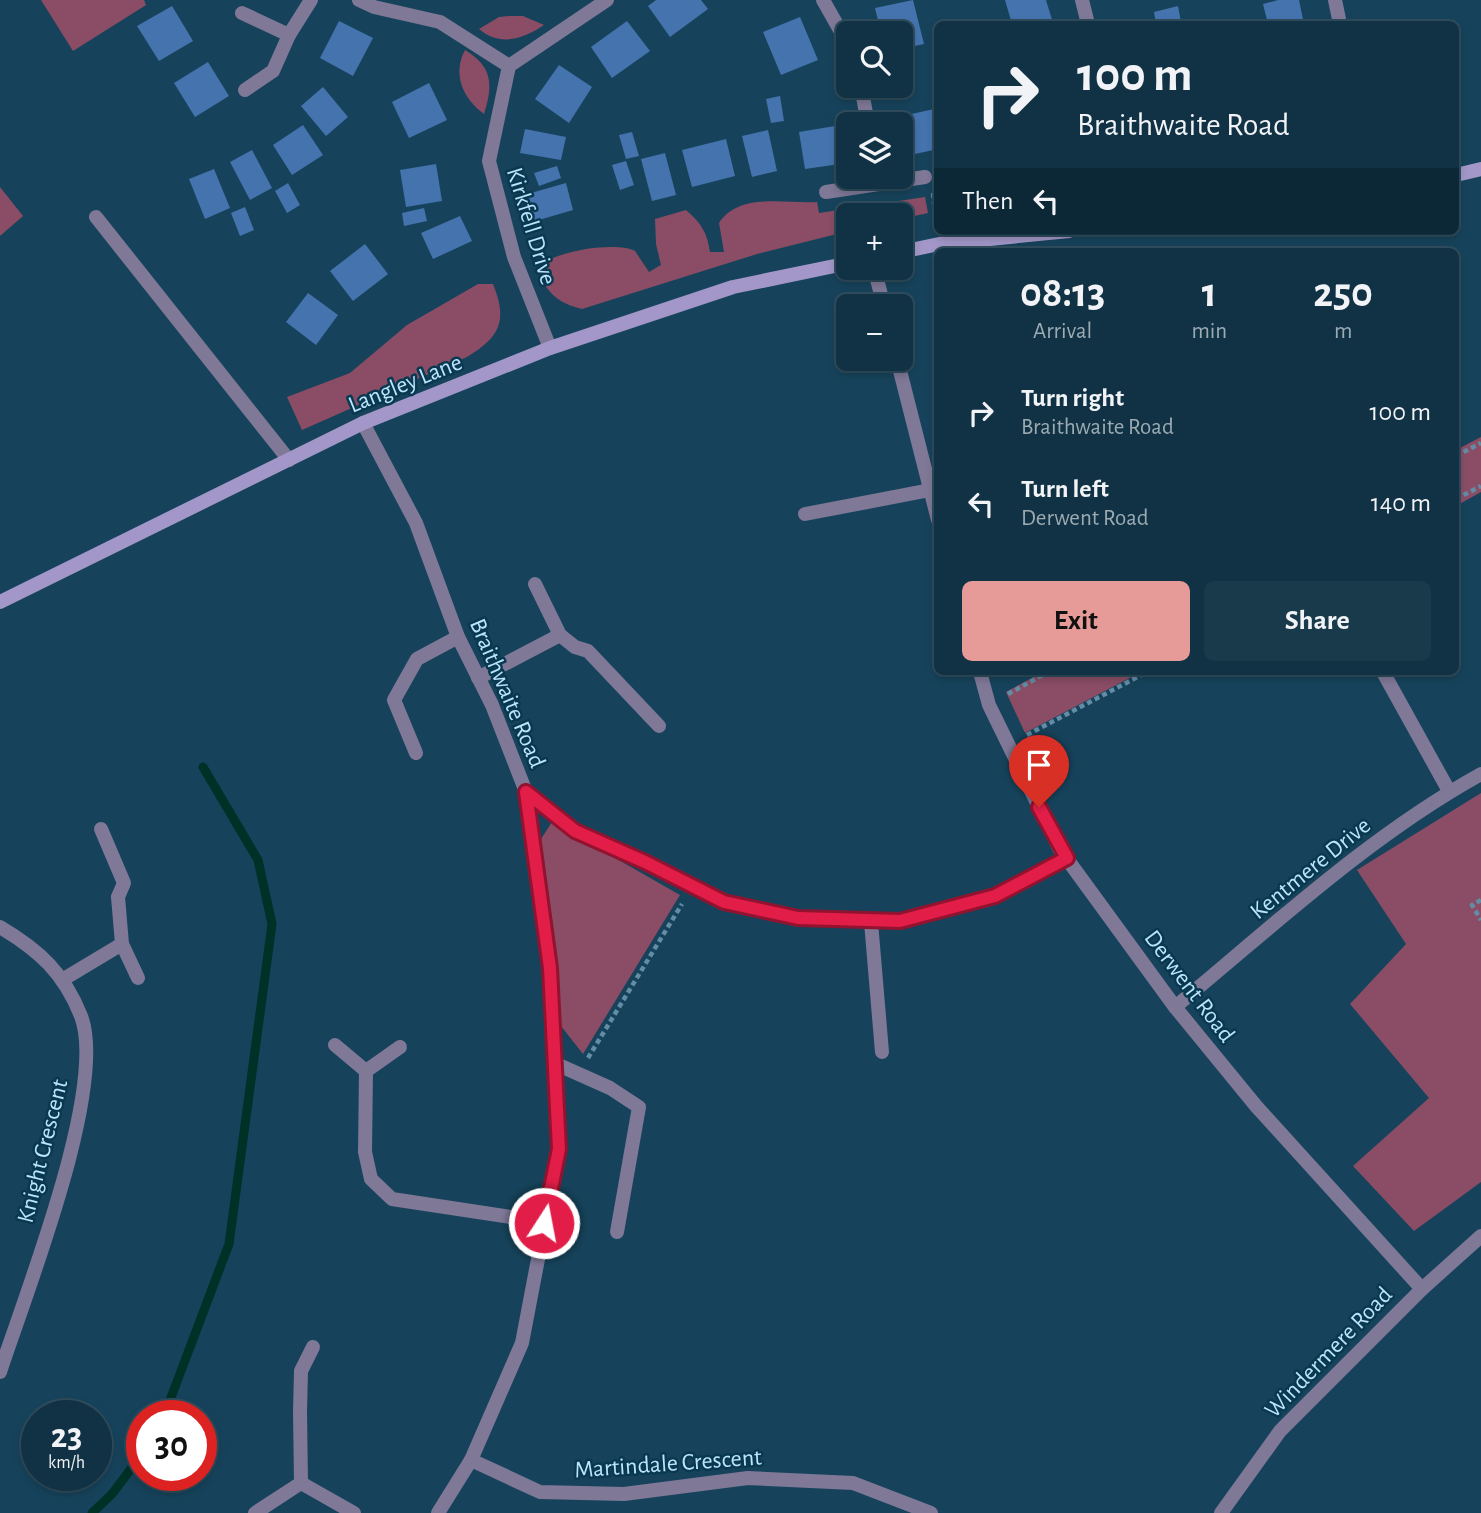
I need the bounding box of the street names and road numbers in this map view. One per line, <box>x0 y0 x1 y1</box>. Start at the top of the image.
street label: Kirkfell Drive <box>502 165 560 288</box>
street label: Langley Lane <box>345 350 466 418</box>
street label: Braithwaite Road <box>465 615 549 771</box>
street label: Kentmere Drive <box>1246 813 1375 924</box>
street label: Derwent Road <box>1140 926 1239 1047</box>
street label: Knight Crescent <box>14 1077 72 1225</box>
street label: Windermere Road <box>1260 1283 1397 1423</box>
street label: Martindale Crescent <box>574 1445 763 1483</box>

